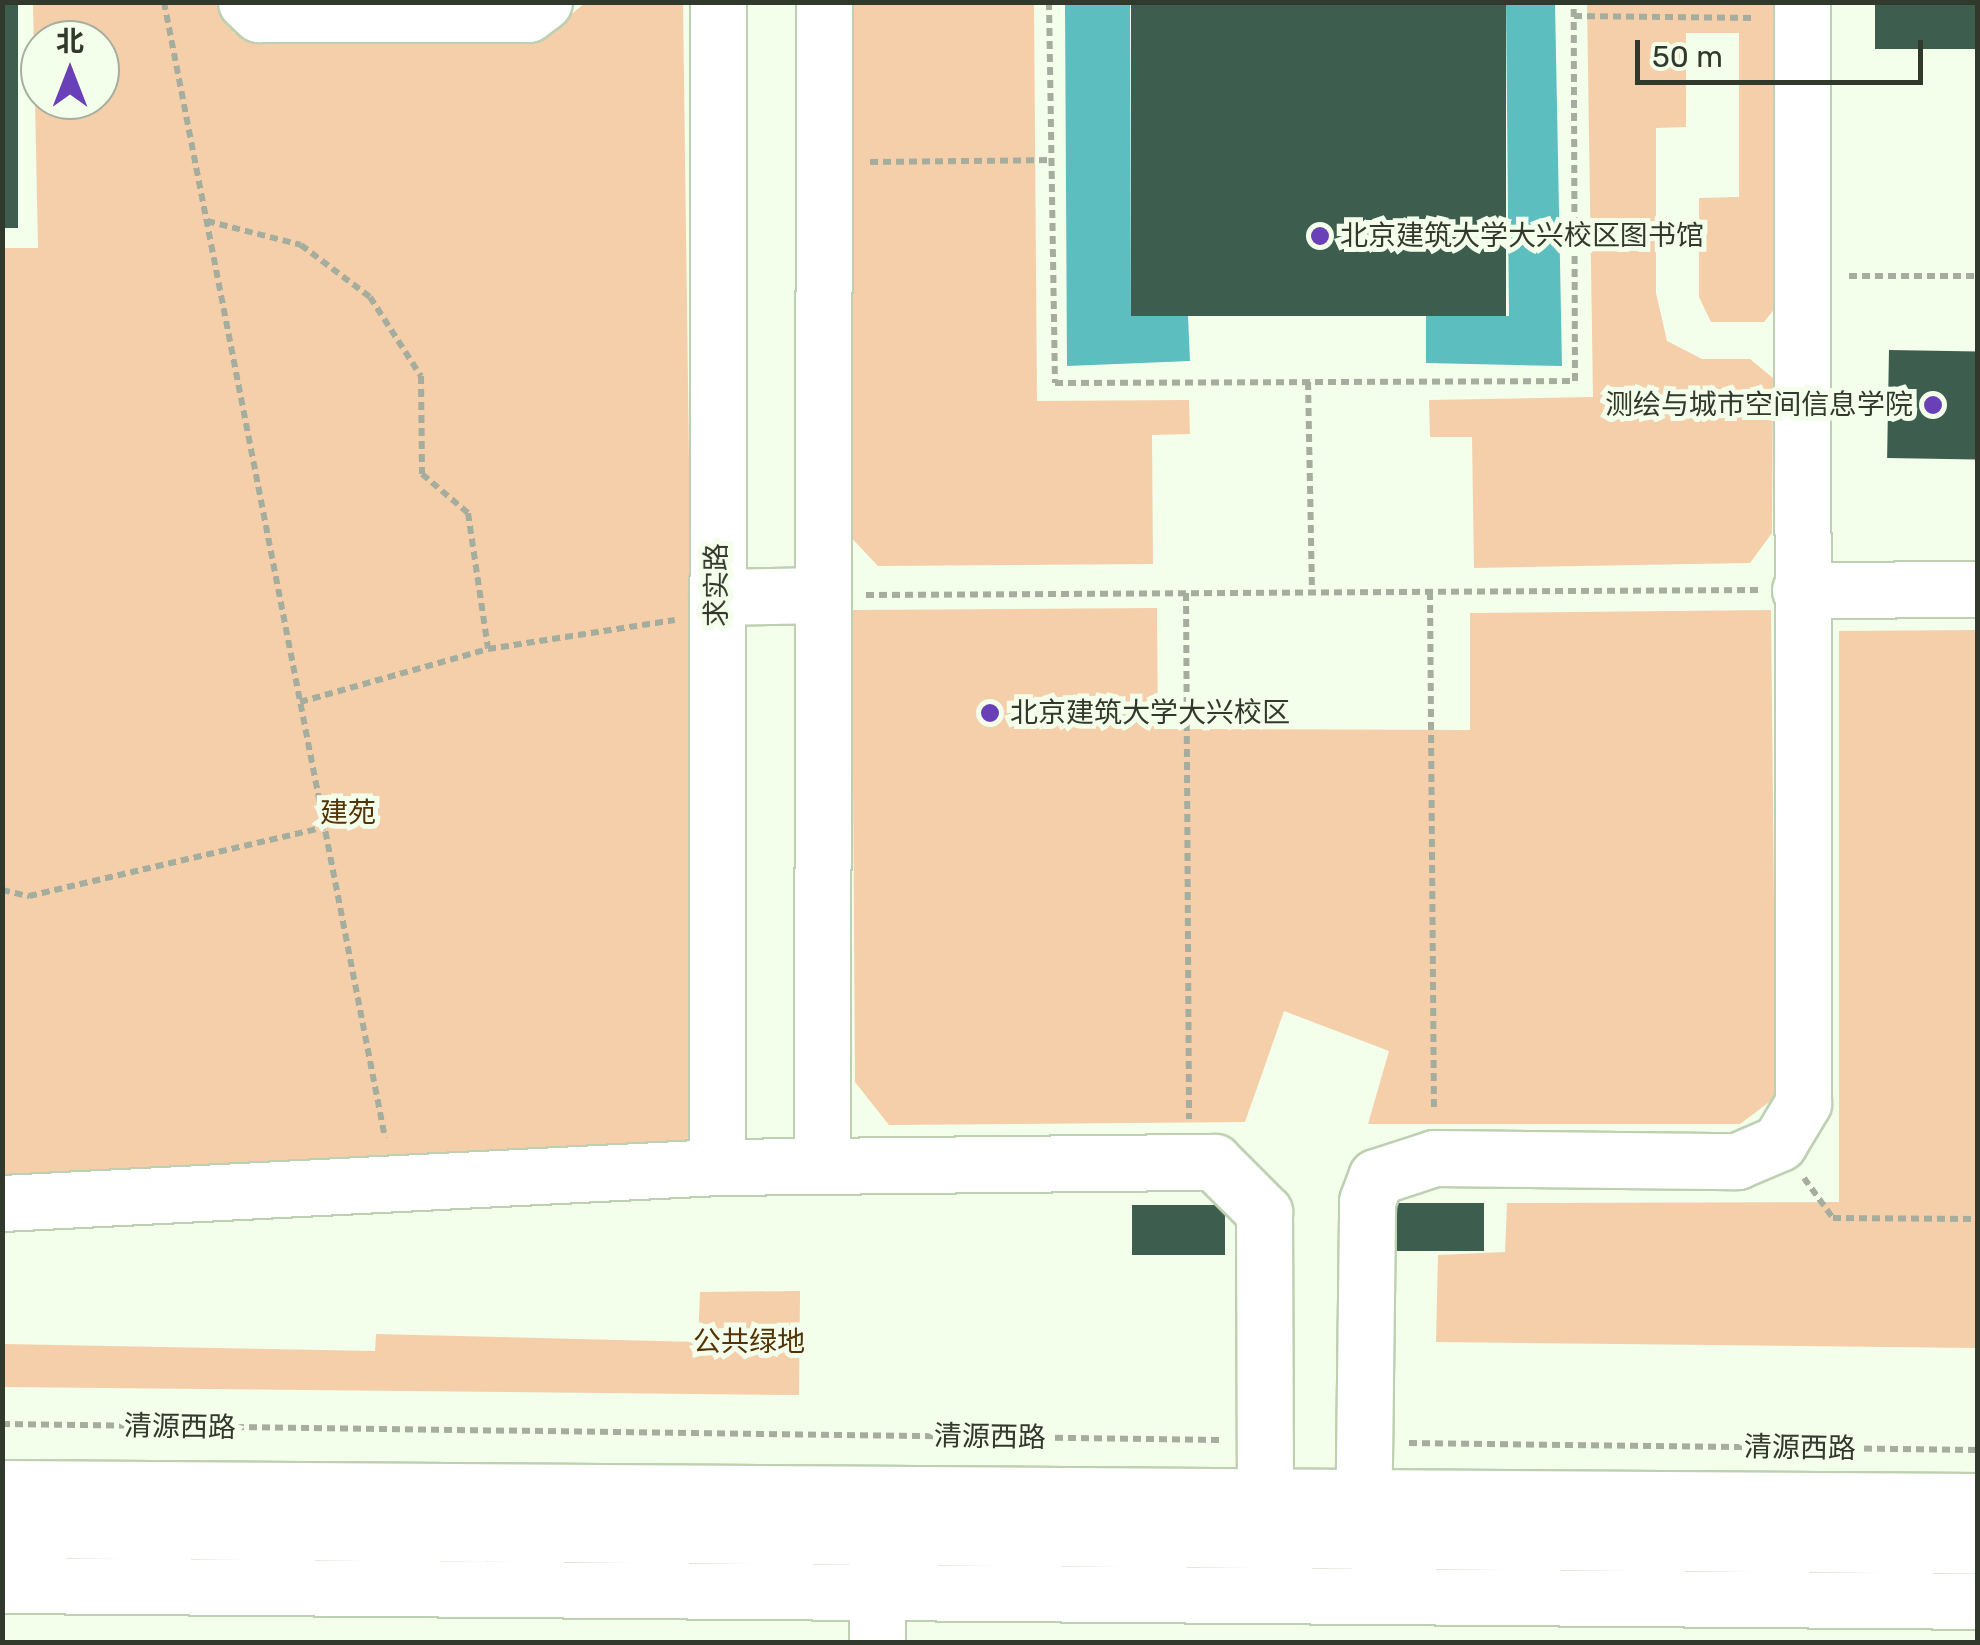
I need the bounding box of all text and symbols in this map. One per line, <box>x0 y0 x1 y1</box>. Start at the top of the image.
north arrow <box>20 20 120 120</box>
scale bar <box>1640 20 1928 82</box>
text: 北 <box>56 25 84 58</box>
text: 50 m <box>1652 39 1723 75</box>
place label: 北京建筑大学大兴校区图书馆 <box>1340 219 1704 253</box>
marker: 北京建筑大学大兴校区图书馆 <box>1309 225 1331 247</box>
place label: 测绘与城市空间信息学院 <box>1605 388 1913 422</box>
marker: 测绘与城市空间信息学院 <box>1922 394 1944 416</box>
street label: 求实路 <box>700 543 734 627</box>
place label: 北京建筑大学大兴校区 <box>1010 696 1290 730</box>
marker: 北京建筑大学大兴校区 <box>979 702 1001 724</box>
park label: 建苑 <box>320 796 376 830</box>
park label: 公共绿地 <box>693 1325 805 1359</box>
street label: 清源西路 <box>124 1409 236 1445</box>
street label: 清源西路 <box>934 1419 1046 1455</box>
street label: 清源西路 <box>1744 1430 1856 1466</box>

